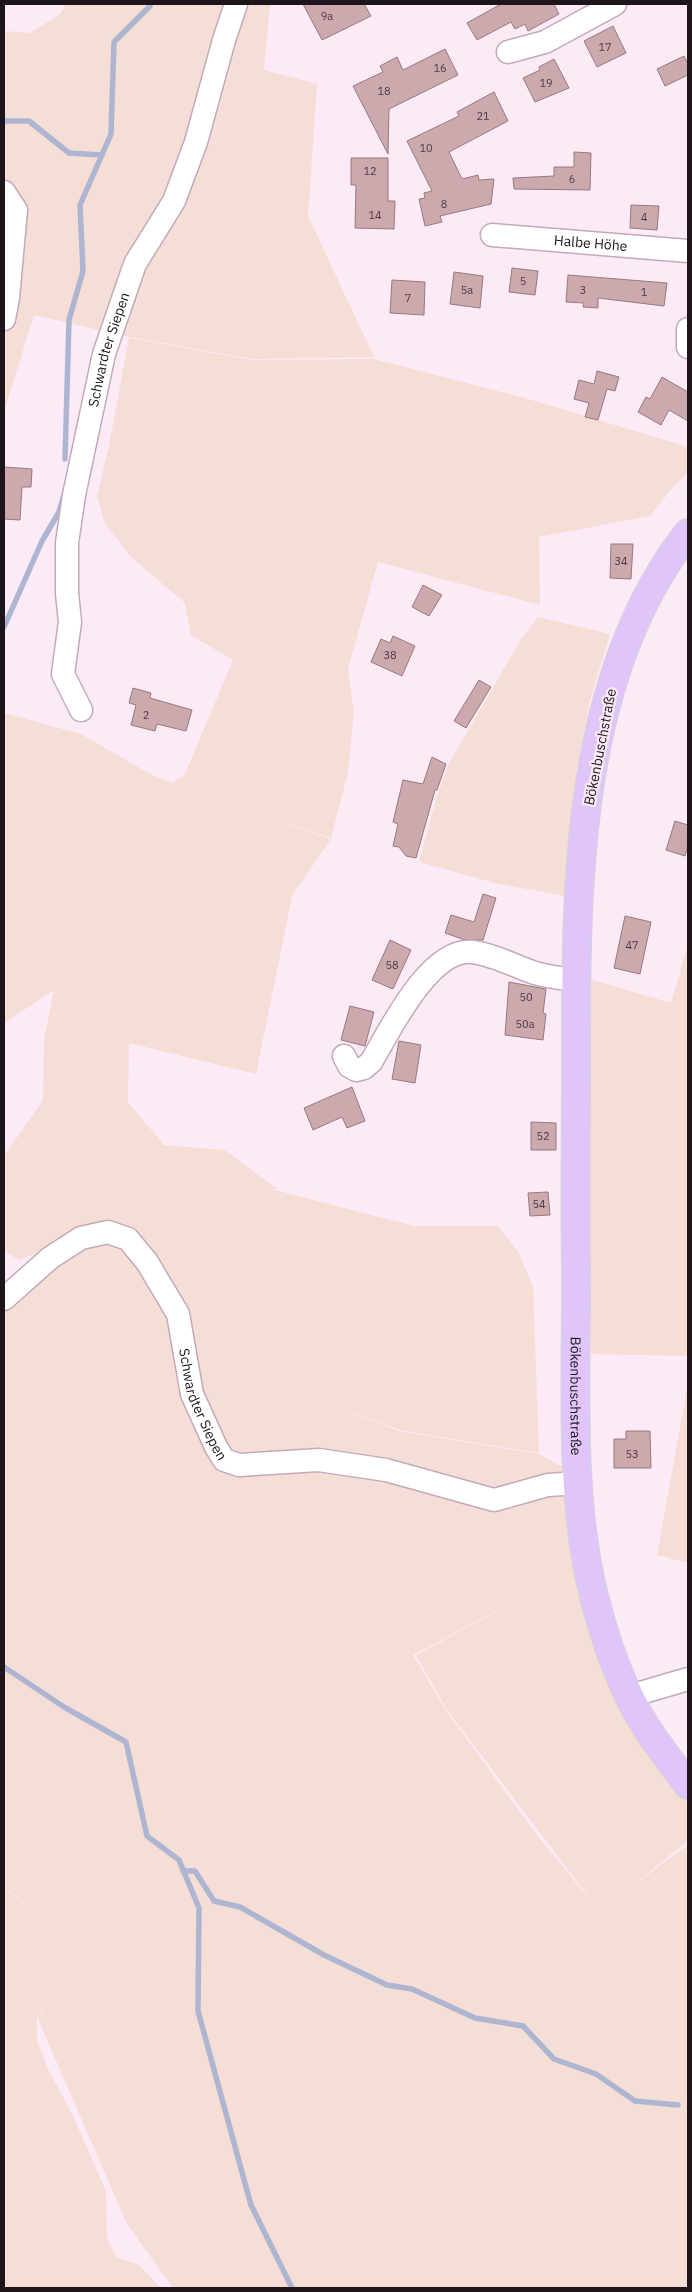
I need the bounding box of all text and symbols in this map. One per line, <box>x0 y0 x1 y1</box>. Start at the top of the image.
house number: 9a <box>321 9 333 23</box>
house number: 17 <box>598 40 612 54</box>
house number: 16 <box>433 61 447 75</box>
house number: 19 <box>539 76 553 90</box>
house number: 18 <box>377 84 391 98</box>
house number: 21 <box>476 109 490 123</box>
house number: 10 <box>419 141 433 155</box>
house number: 12 <box>363 164 377 178</box>
house number: 6 <box>569 172 575 186</box>
house number: 8 <box>441 197 447 211</box>
house number: 14 <box>368 208 382 222</box>
house number: 4 <box>641 210 648 224</box>
street label: Halbe Höhe <box>553 231 628 255</box>
house number: 5 <box>520 274 526 288</box>
house number: 5a <box>461 283 473 297</box>
house number: 3 <box>580 283 586 297</box>
house number: 1 <box>641 285 648 299</box>
street label: Schwardter Siepen <box>84 290 134 408</box>
house number: 7 <box>405 291 411 305</box>
house number: 34 <box>614 554 628 568</box>
house number: 38 <box>383 648 397 662</box>
street label: Bökenbuschstraße <box>580 687 620 807</box>
house number: 2 <box>143 708 149 722</box>
house number: 47 <box>625 938 639 952</box>
house number: 58 <box>385 958 399 972</box>
house number: 50 <box>519 990 533 1004</box>
house number: 50a <box>515 1017 535 1031</box>
house number: 52 <box>536 1129 550 1143</box>
house number: 54 <box>532 1197 546 1211</box>
street label: Bökenbuschstraße <box>566 1336 585 1456</box>
street label: Schwardter Siepen <box>175 1347 231 1464</box>
house number: 53 <box>625 1447 639 1461</box>

